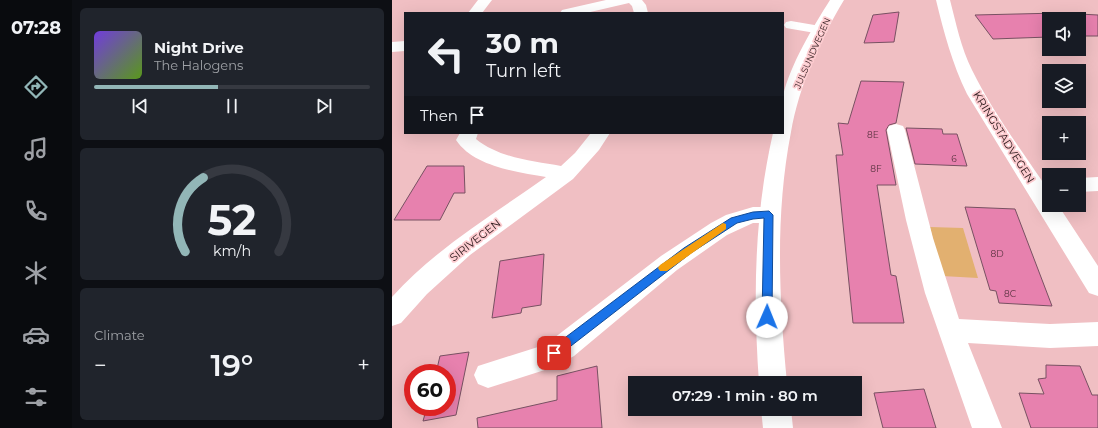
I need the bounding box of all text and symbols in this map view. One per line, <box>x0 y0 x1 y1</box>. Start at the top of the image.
map controls <box>1042 12 1086 212</box>
button: sound <box>1042 12 1086 56</box>
street label: JULSUNDVEGEN <box>791 16 833 91</box>
text: 07:28 <box>11 17 61 39</box>
text: 30 m <box>486 26 559 60</box>
icon: left <box>420 28 472 80</box>
text: Night Drive <box>154 38 244 57</box>
text: The Halogens <box>154 57 243 73</box>
text: Turn left <box>486 60 561 82</box>
button: layers <box>1042 64 1086 108</box>
icon: directions <box>22 73 50 101</box>
street label: KRINGSTADVEGEN <box>970 89 1038 185</box>
icon: previous <box>129 95 151 117</box>
icon: pause <box>221 95 243 117</box>
icon: next <box>313 95 335 117</box>
icon: arrive <box>466 104 488 126</box>
text: Then <box>420 106 458 125</box>
button: + <box>1042 116 1086 160</box>
house number: 8E <box>867 129 879 140</box>
icon: music <box>22 135 50 163</box>
house number: 6 <box>951 153 957 164</box>
house number: 8F <box>870 163 882 174</box>
button: − <box>1042 168 1086 212</box>
text: 52 <box>207 195 257 245</box>
icon: phone <box>22 197 50 225</box>
street label: SIRIVEGEN <box>447 216 503 264</box>
text: km/h <box>213 242 251 260</box>
house number: 8D <box>990 248 1004 259</box>
icon: climate <box>22 259 50 287</box>
house number: 8C <box>1004 288 1017 299</box>
position arrow <box>746 296 788 338</box>
icon: car <box>22 321 50 349</box>
text: Climate <box>94 327 145 343</box>
pin <box>537 336 571 370</box>
icon: arrive <box>543 342 565 364</box>
text: 19° <box>211 347 253 384</box>
text: − <box>94 352 107 379</box>
text: + <box>357 352 370 379</box>
speed limit sign: 60 <box>404 364 456 416</box>
icon: filters <box>22 383 50 411</box>
text: 07:29 · 1 min · 80 m <box>672 386 818 405</box>

